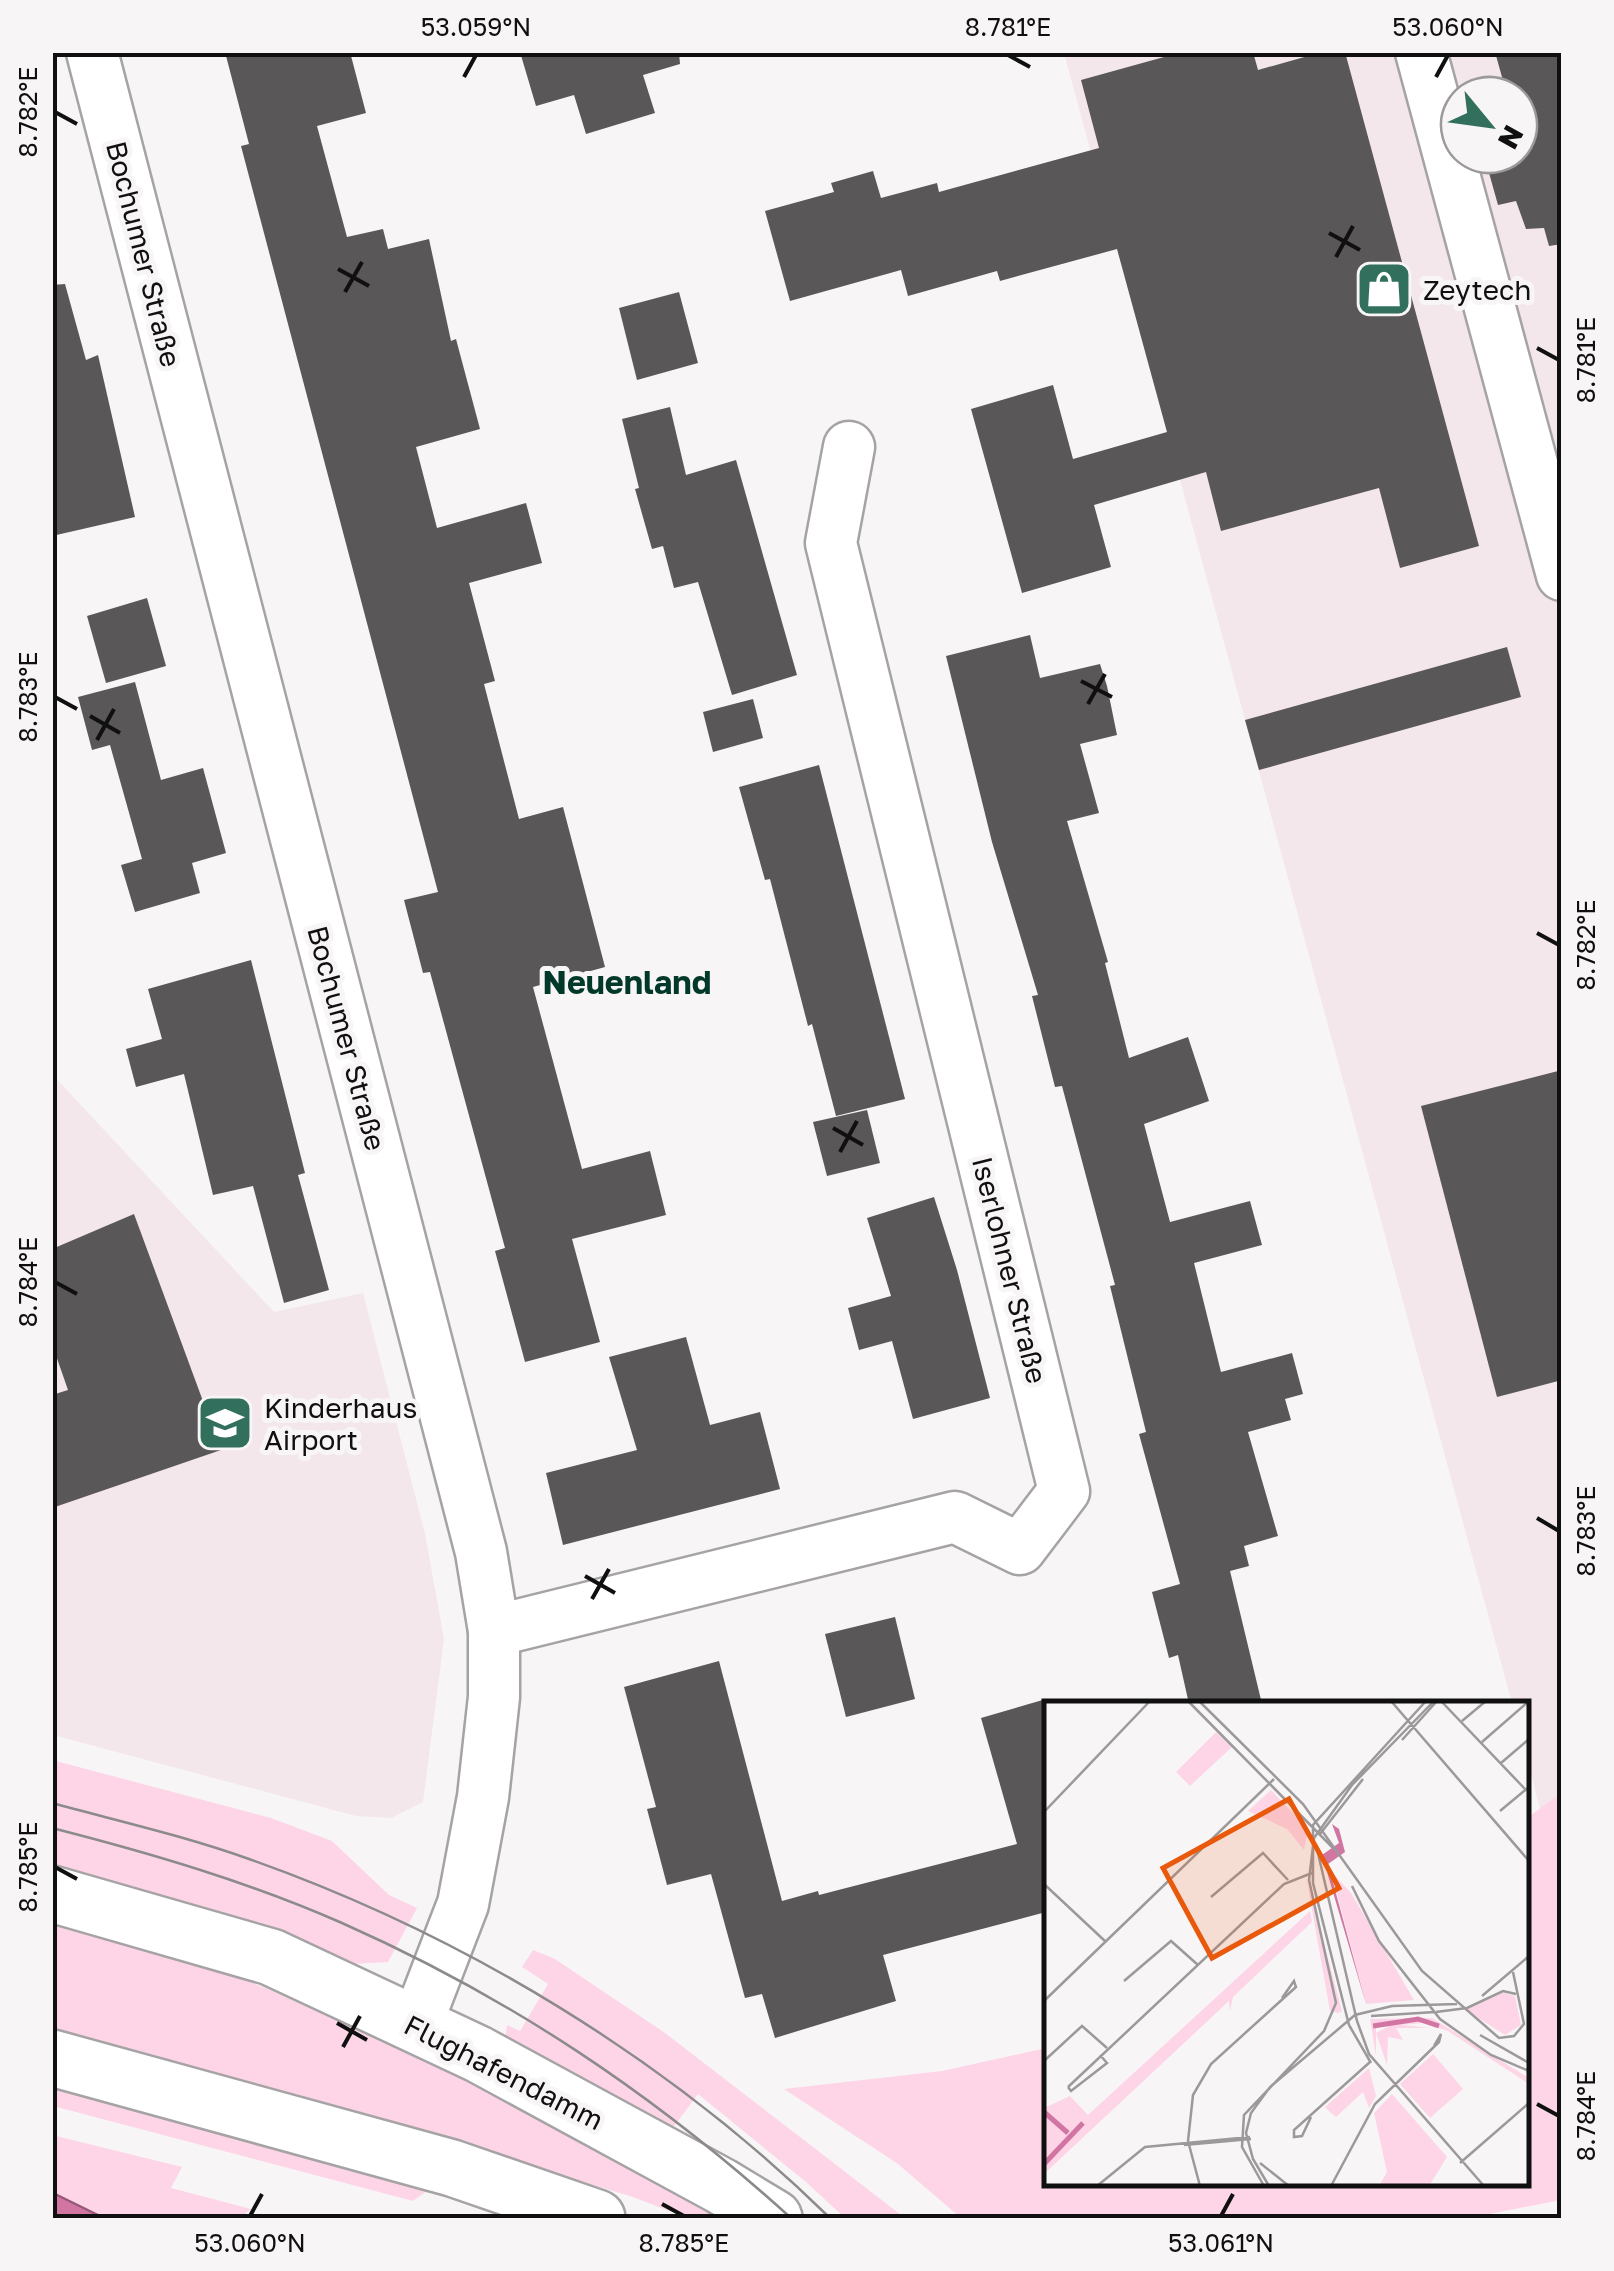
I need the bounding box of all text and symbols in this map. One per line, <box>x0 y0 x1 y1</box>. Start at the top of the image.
text: 53.059°N <box>421 11 531 42</box>
text: 8.781°E <box>965 11 1051 42</box>
text: 53.060°N <box>1392 11 1504 42</box>
text: 8.782°E <box>12 67 43 157</box>
north arrow <box>1439 75 1539 175</box>
text: N <box>1492 120 1531 155</box>
street label: Bochumer Straße <box>100 138 188 370</box>
shop icon: Zeytech <box>1354 259 1414 319</box>
place label: Zeytech <box>1423 273 1531 306</box>
text: 8.781°E <box>1570 317 1601 403</box>
text: 8.783°E <box>12 652 43 742</box>
text: 8.782°E <box>1570 900 1601 990</box>
street label: Bochumer Straße <box>301 922 393 1154</box>
district label: Neuenland <box>543 963 711 1001</box>
street label: Iserlohner Straße <box>966 1153 1054 1387</box>
text: 8.784°E <box>12 1237 43 1327</box>
place label: Kinderhaus Airport <box>264 1391 417 1456</box>
school or university icon: Kinderhaus Airport <box>195 1393 255 1453</box>
text: 8.783°E <box>1570 1486 1601 1576</box>
inset map <box>1044 1701 1529 2186</box>
text: 8.785°E <box>12 1822 43 1912</box>
street label: Flughafendamm <box>399 2008 609 2136</box>
text: 8.784°E <box>1570 2071 1601 2161</box>
text: 53.060°N <box>194 2227 306 2258</box>
text: 8.785°E <box>639 2227 729 2258</box>
text: 53.061°N <box>1168 2227 1274 2258</box>

